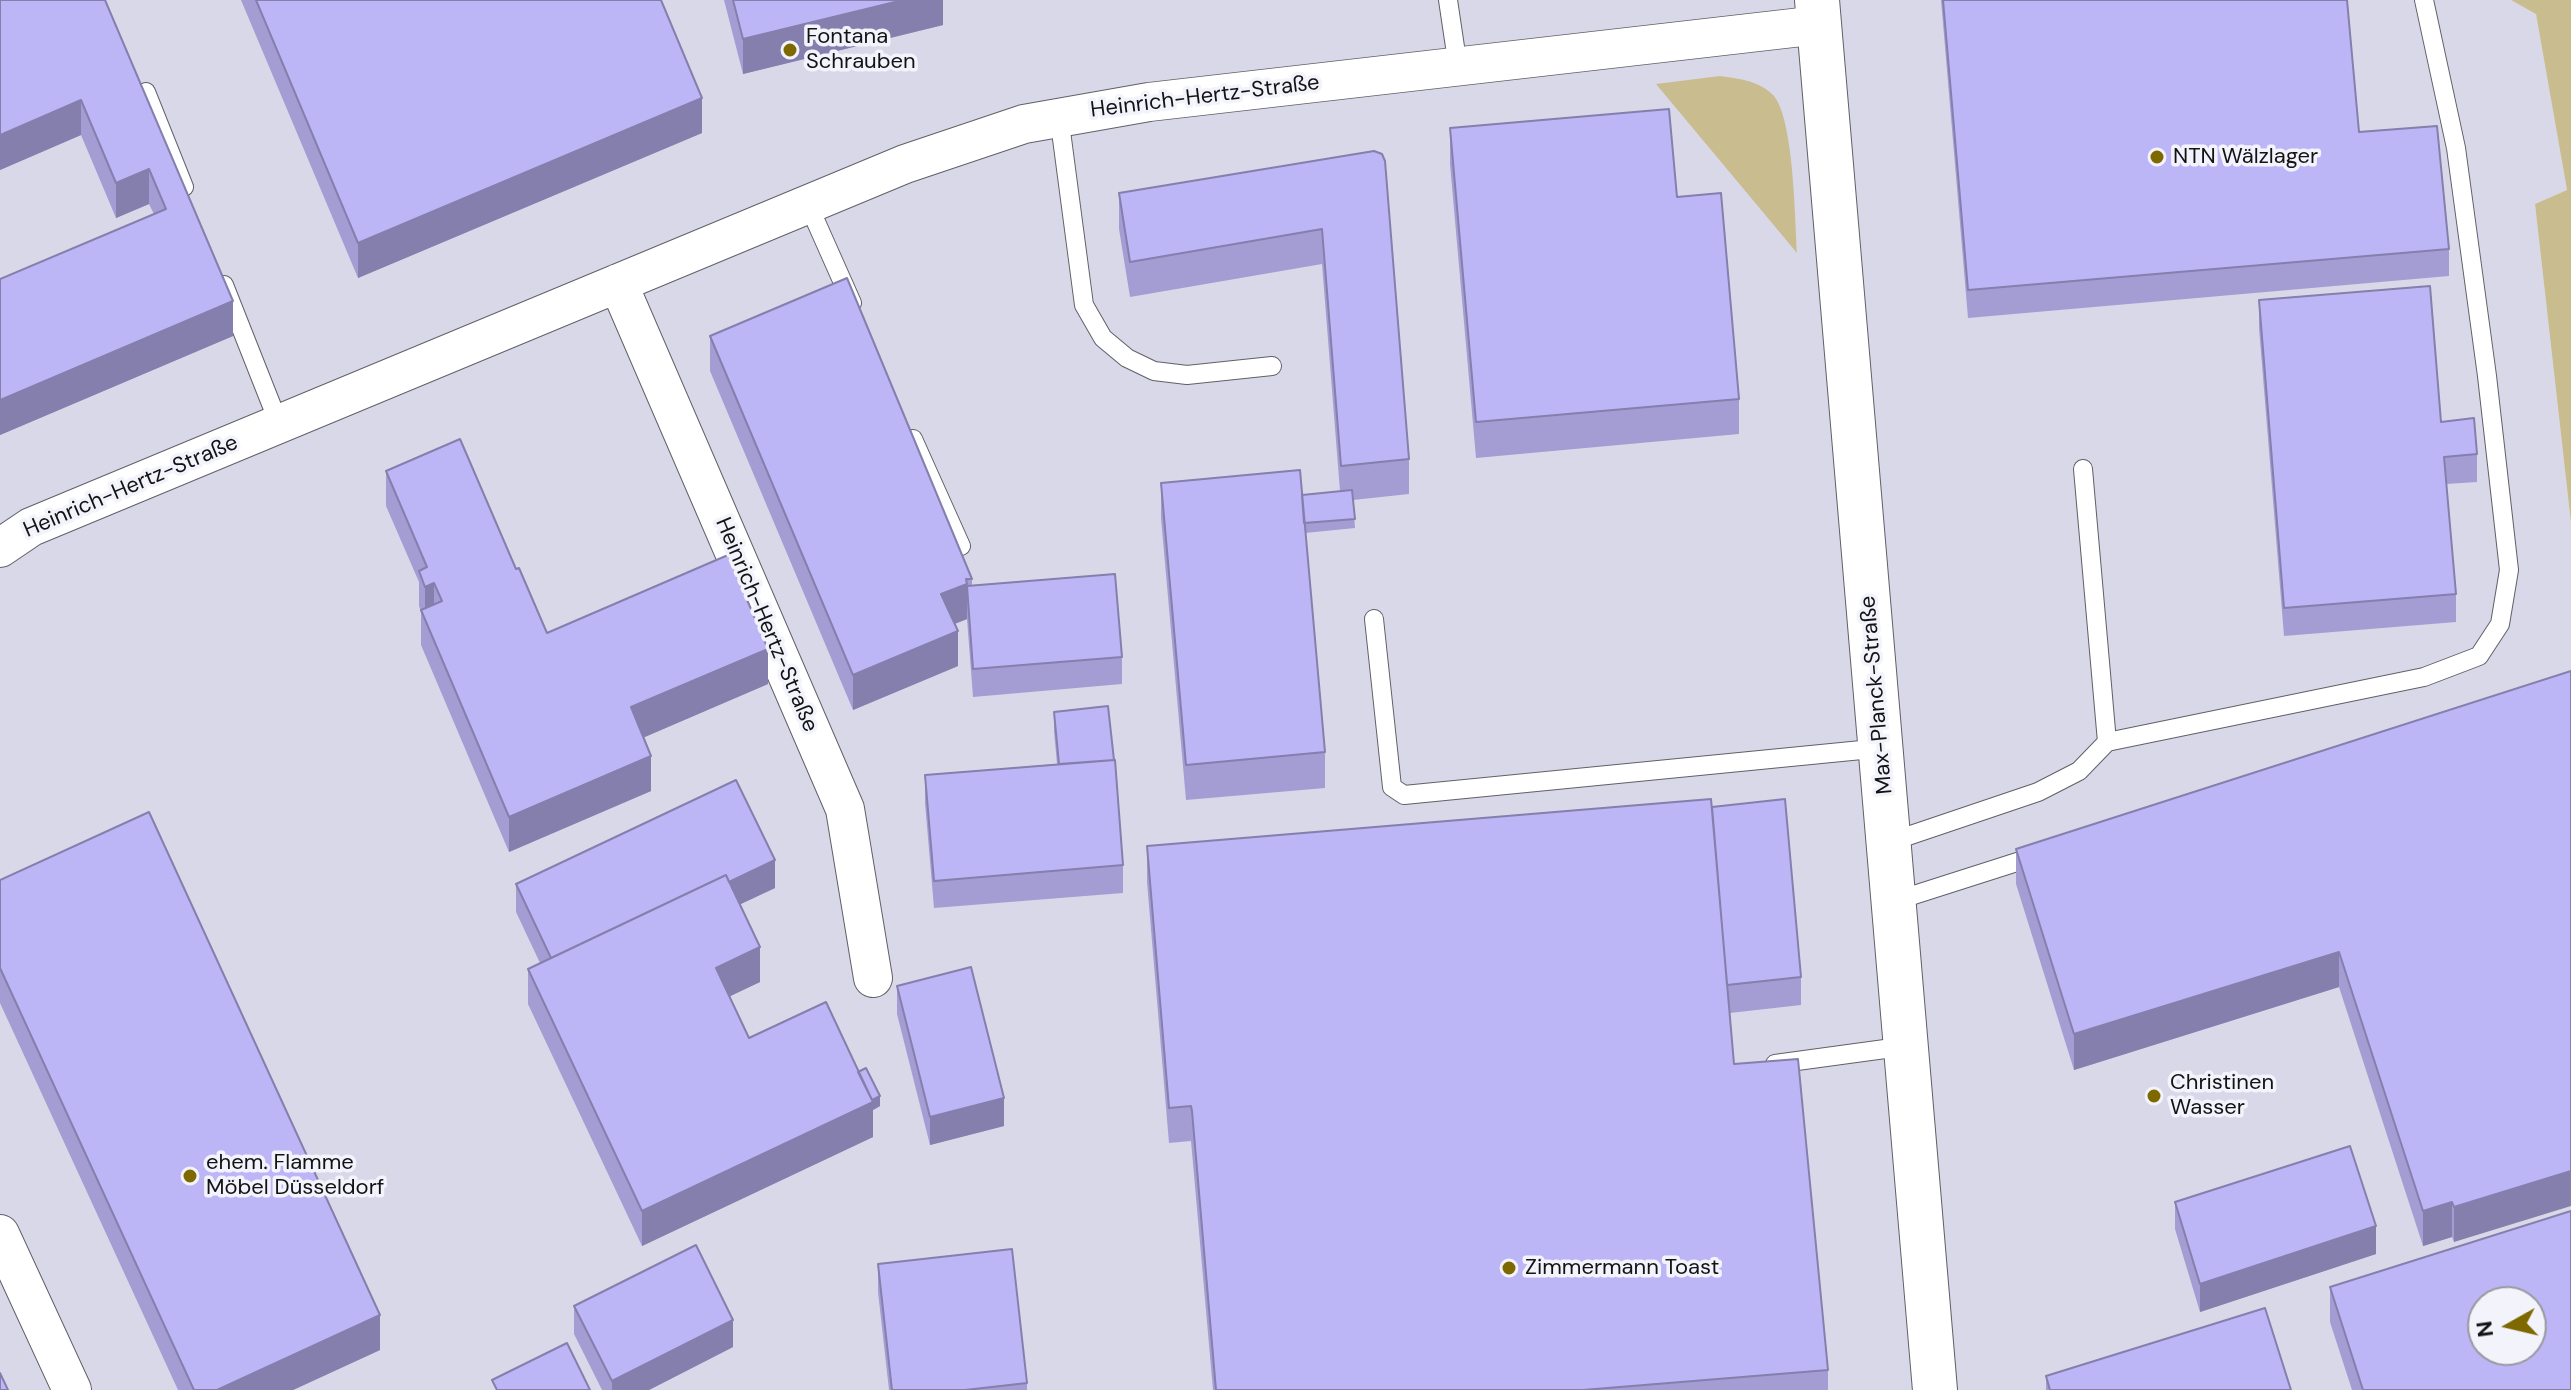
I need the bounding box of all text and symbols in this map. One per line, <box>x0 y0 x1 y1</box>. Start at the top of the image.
place label: Fontana Schrauben <box>806 24 916 76</box>
marker: Fontana Schrauben <box>781 41 799 59</box>
street label: Heinrich-Hertz-Straße <box>1089 70 1321 124</box>
place label: NTN Wälzlager <box>2173 144 2318 170</box>
marker: NTN Wälzlager <box>2148 148 2166 166</box>
street label: Heinrich-Hertz-Straße <box>20 430 242 544</box>
street label: Heinrich-Hertz-Straße <box>709 514 823 736</box>
street label: Max-Planck-Straße <box>1855 595 1899 795</box>
place label: Christinen Wasser <box>2170 1070 2274 1122</box>
marker: Christinen Wasser <box>2145 1087 2163 1105</box>
place label: ehem. Flamme Möbel Düsseldorf <box>206 1150 384 1202</box>
marker: ehem. Flamme Möbel Düsseldorf <box>181 1167 199 1185</box>
place label: Zimmermann Toast <box>1525 1255 1719 1281</box>
marker: Zimmermann Toast <box>1500 1259 1518 1277</box>
north arrow <box>2467 1286 2547 1366</box>
text: N <box>2469 1319 2500 1339</box>

